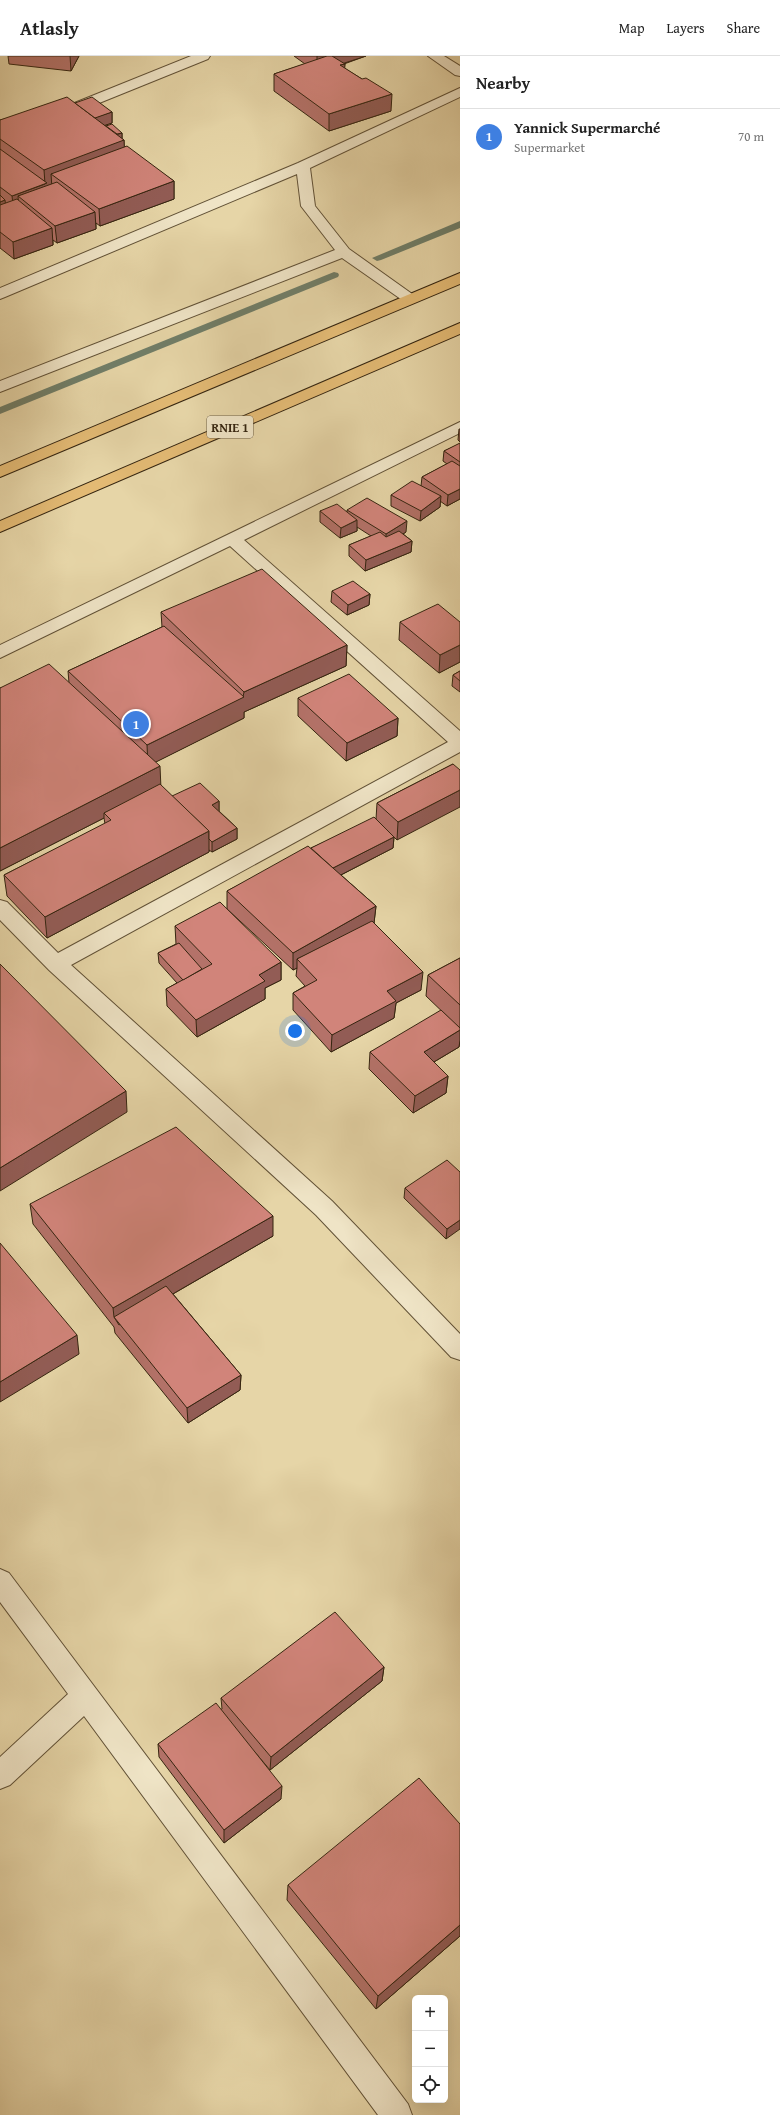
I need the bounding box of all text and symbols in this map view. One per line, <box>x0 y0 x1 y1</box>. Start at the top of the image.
text: Atlasly <box>20 14 79 42</box>
text: Map <box>619 18 645 38</box>
text: Layers <box>667 18 705 38</box>
text: Share <box>727 18 760 38</box>
text: Nearby <box>476 70 530 95</box>
text: Yannick Supermarché <box>514 117 660 138</box>
text: 1 <box>486 127 492 146</box>
text: 70 m <box>738 127 764 146</box>
text: Supermarket <box>514 138 585 157</box>
road number: RNIE 1 <box>207 416 253 438</box>
pin: 1 <box>123 709 149 739</box>
your location <box>285 1021 305 1041</box>
map controls <box>412 1995 448 2103</box>
button: + <box>412 1995 448 2031</box>
button: − <box>412 2031 448 2067</box>
button: locate <box>412 2067 448 2103</box>

